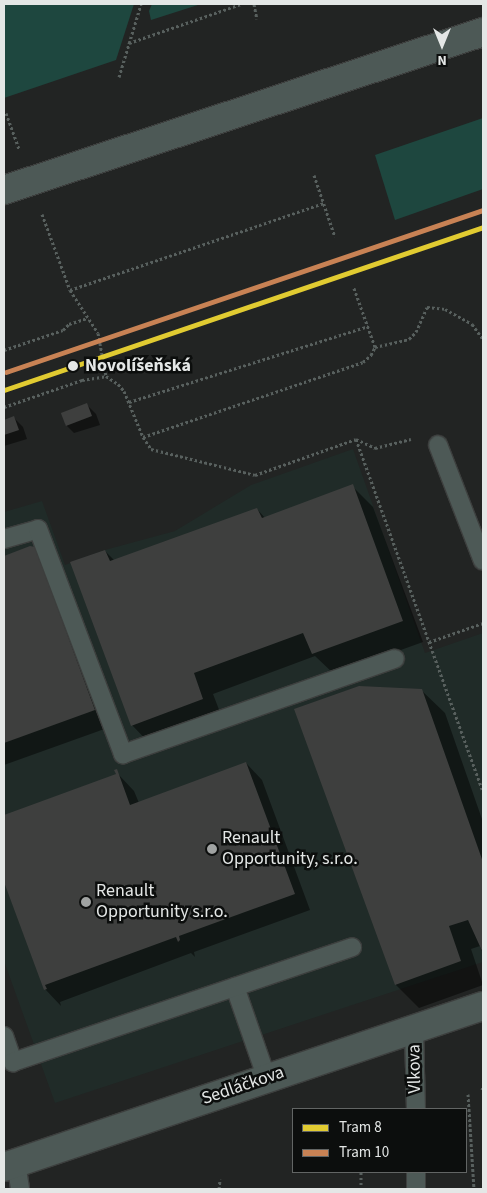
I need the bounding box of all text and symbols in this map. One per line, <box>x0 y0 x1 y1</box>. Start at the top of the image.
north arrow <box>417 20 467 70</box>
text: N <box>437 50 447 70</box>
place label: Novolíšeňská <box>85 355 191 377</box>
marker: Novolíšeňská <box>65 358 81 374</box>
place label: Renault Opportunity, s.r.o. <box>222 828 358 871</box>
marker: Renault Opportunity, s.r.o. <box>206 843 218 855</box>
place label: Renault Opportunity s.r.o. <box>96 881 228 924</box>
marker: Renault Opportunity s.r.o. <box>80 896 92 908</box>
street label: Vlkova <box>404 1044 426 1094</box>
street label: Sedláčkova <box>199 1062 287 1110</box>
legend <box>292 1108 467 1173</box>
text: Tram 8 <box>339 1117 382 1138</box>
text: Tram 10 <box>339 1142 389 1163</box>

